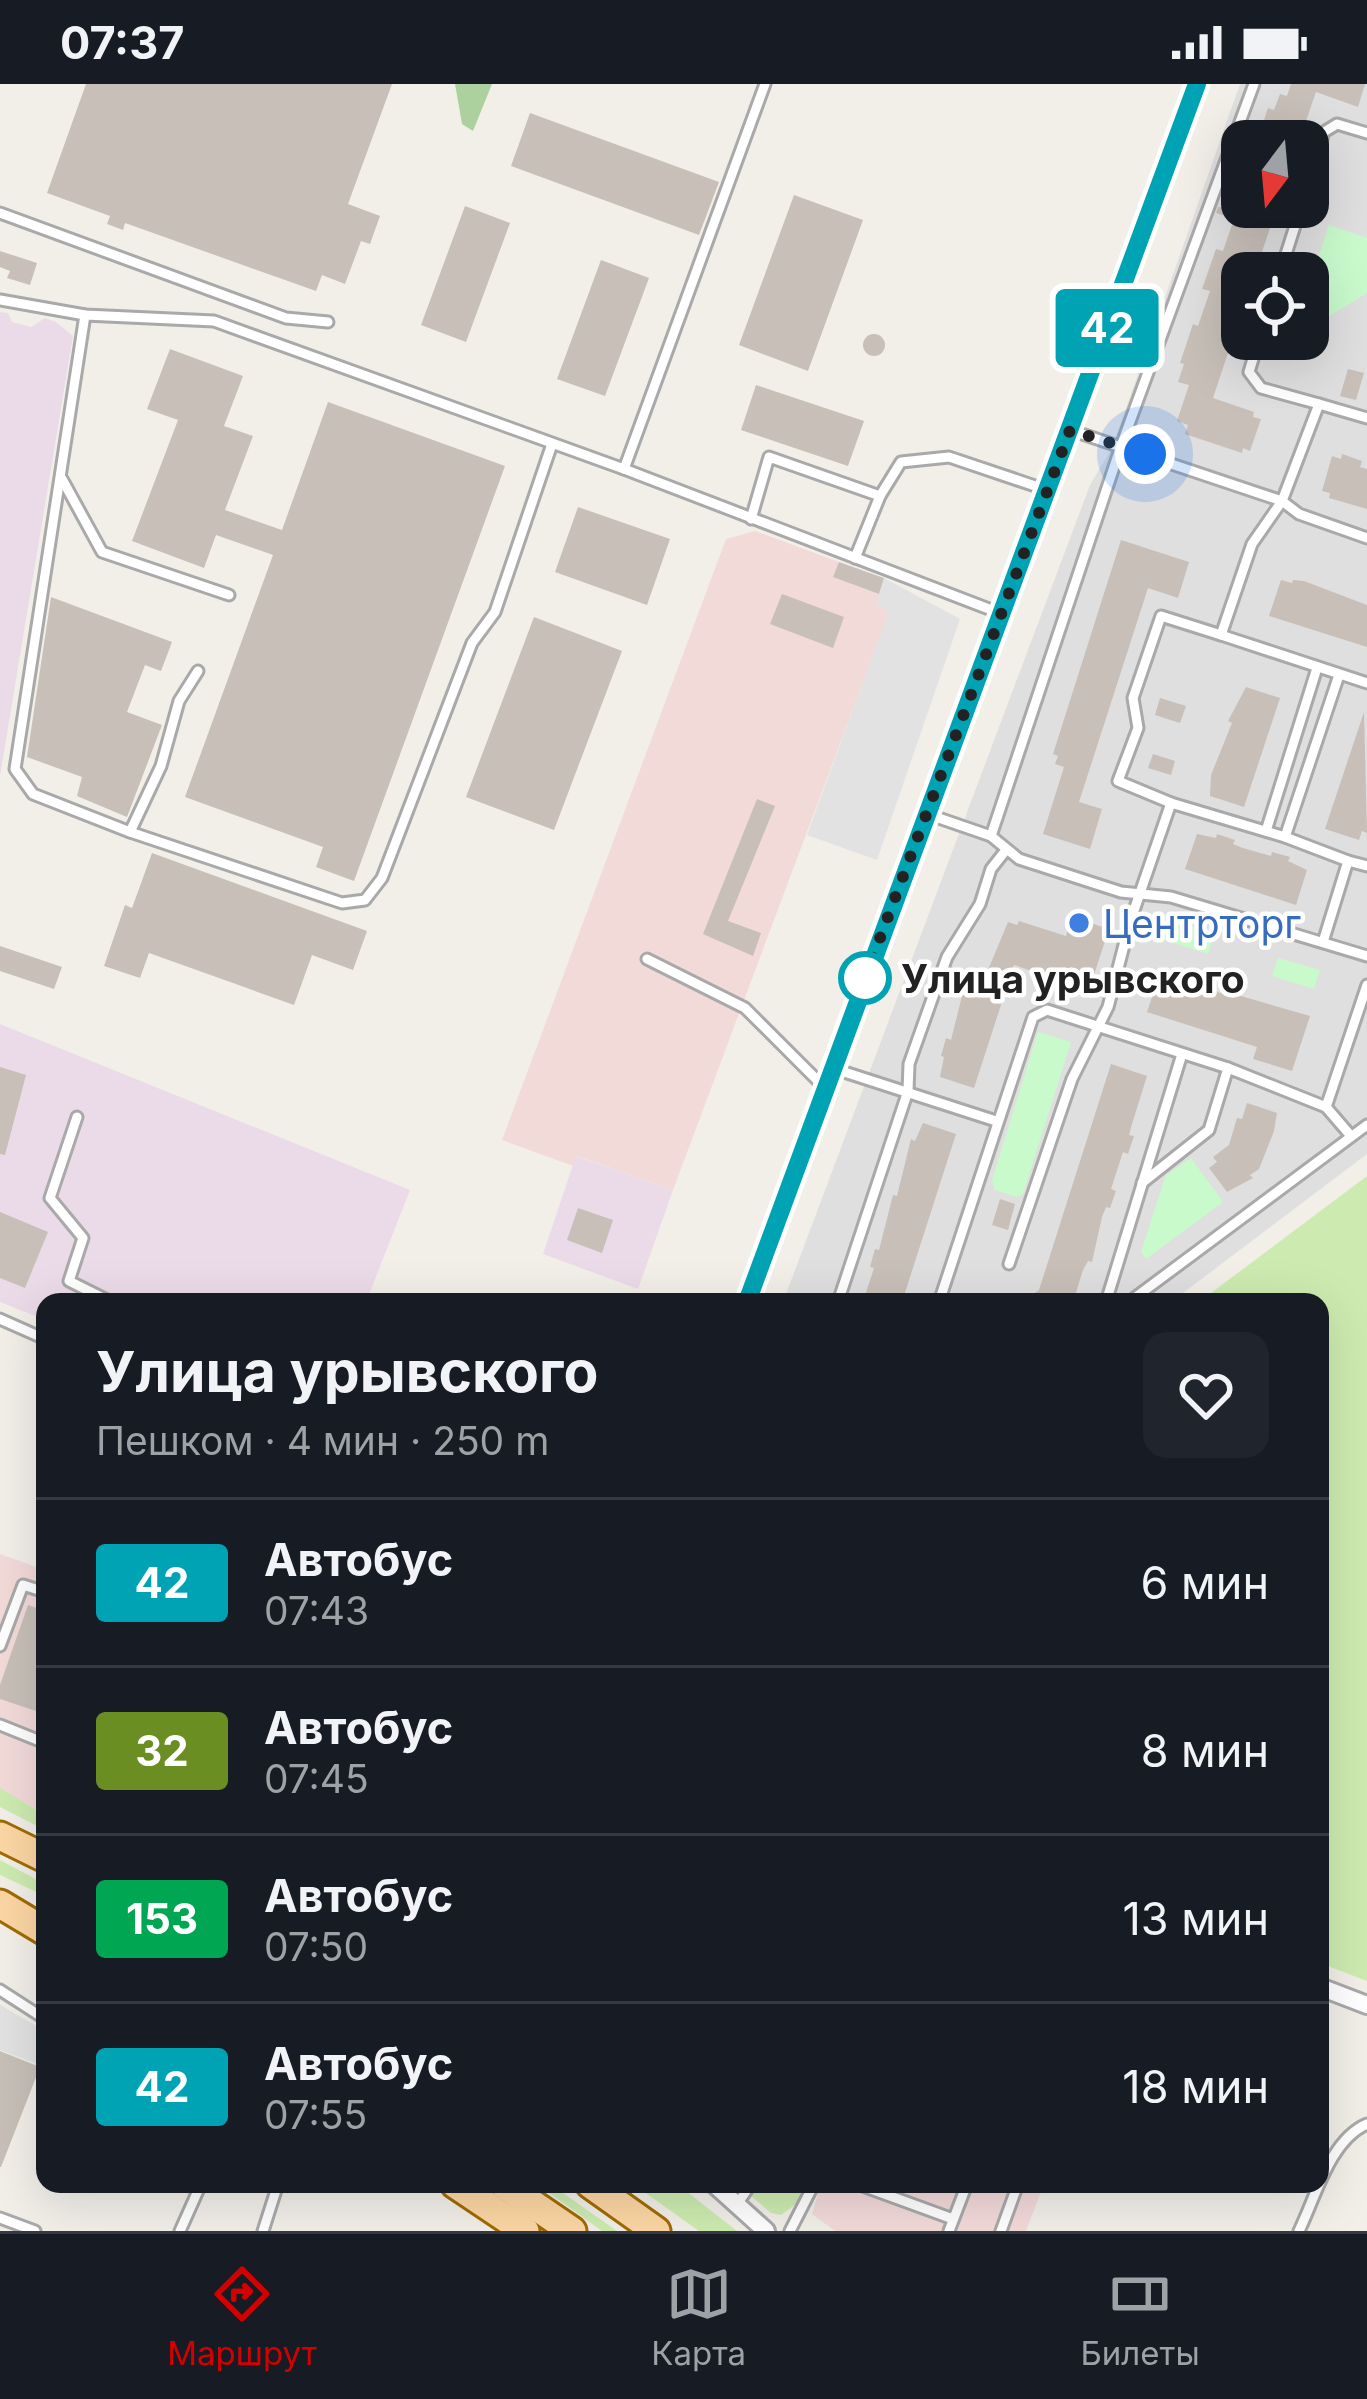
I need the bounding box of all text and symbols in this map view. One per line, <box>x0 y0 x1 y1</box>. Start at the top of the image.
text: 07:37 <box>60 15 184 70</box>
north arrow <box>1221 120 1329 228</box>
map controls <box>1221 120 1329 360</box>
button: locate <box>1221 252 1329 360</box>
line badge: 42 <box>1053 289 1161 367</box>
text: 42 <box>1080 302 1134 353</box>
your location <box>1115 424 1175 484</box>
place label: Центрторг <box>1103 900 1301 947</box>
marker: Центрторг <box>1066 910 1092 936</box>
marker: Улица урывского <box>840 953 890 1003</box>
place label: Улица урывского <box>901 955 1245 1002</box>
button: heart <box>1143 1332 1269 1458</box>
text: Улица урывского <box>96 1337 598 1406</box>
text: Пешком · 4 мин · 250 m <box>96 1417 549 1464</box>
text: Автобус <box>264 1532 453 1587</box>
text: 6 мин <box>1141 1555 1269 1610</box>
text: 42 <box>135 1557 189 1608</box>
text: 07:43 <box>264 1587 369 1634</box>
text: Автобус <box>264 1700 453 1755</box>
text: 8 мин <box>1141 1723 1269 1778</box>
text: 32 <box>135 1725 189 1776</box>
text: 07:45 <box>264 1755 369 1802</box>
text: Автобус <box>264 1868 453 1923</box>
text: 13 мин <box>1122 1891 1269 1946</box>
text: 153 <box>126 1893 198 1944</box>
text: 07:50 <box>264 1923 368 1970</box>
text: Автобус <box>264 2036 453 2091</box>
text: 18 мин <box>1122 2059 1269 2114</box>
text: 42 <box>135 2061 189 2112</box>
text: 07:55 <box>264 2091 367 2138</box>
tab: Маршрут <box>167 2261 317 2373</box>
tab: Карта <box>651 2261 746 2373</box>
tab: Билеты <box>1081 2261 1200 2373</box>

